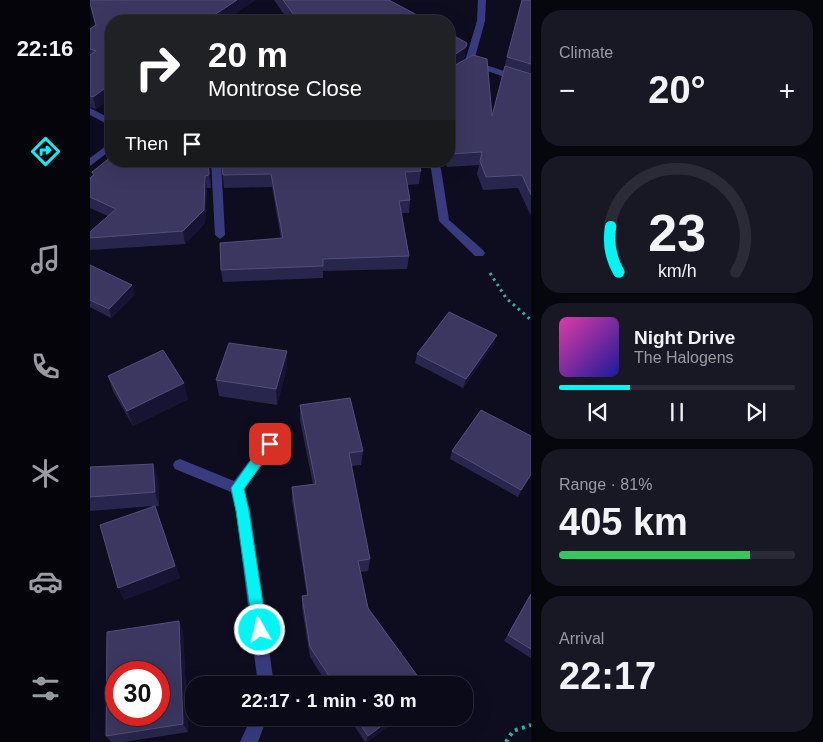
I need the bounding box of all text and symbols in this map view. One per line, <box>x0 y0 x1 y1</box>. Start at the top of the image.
icon: right <box>125 35 190 100</box>
text: 20 m <box>208 35 288 74</box>
text: 22:16 <box>17 36 73 61</box>
text: Climate <box>559 44 613 61</box>
text: 20° <box>648 69 706 111</box>
text: − <box>559 75 575 106</box>
text: + <box>779 75 795 106</box>
text: Montrose Close <box>208 76 362 101</box>
icon: arrive <box>178 130 206 158</box>
text: Then <box>125 133 168 154</box>
icon: directions <box>28 134 63 169</box>
text: 23 <box>648 204 706 262</box>
icon: music <box>28 242 63 277</box>
text: km/h <box>658 261 696 281</box>
text: Night Drive <box>634 327 735 348</box>
icon: phone <box>28 349 63 384</box>
text: The Halogens <box>634 349 734 366</box>
icon: previous <box>584 398 612 426</box>
icon: pause <box>663 398 691 426</box>
icon: next <box>742 398 770 426</box>
pin <box>249 423 291 465</box>
icon: arrive <box>256 430 284 458</box>
icon: climate <box>28 456 63 491</box>
text: Range · 81% <box>559 476 652 493</box>
text: 405 km <box>559 501 688 543</box>
icon: car <box>28 564 63 599</box>
position arrow <box>233 603 285 655</box>
text: Arrival <box>559 630 604 647</box>
text: 22:17 <box>559 655 656 697</box>
speed limit sign: 30 <box>105 661 170 726</box>
icon: filters <box>28 671 63 706</box>
text: 22:17 · 1 min · 30 m <box>241 690 417 711</box>

